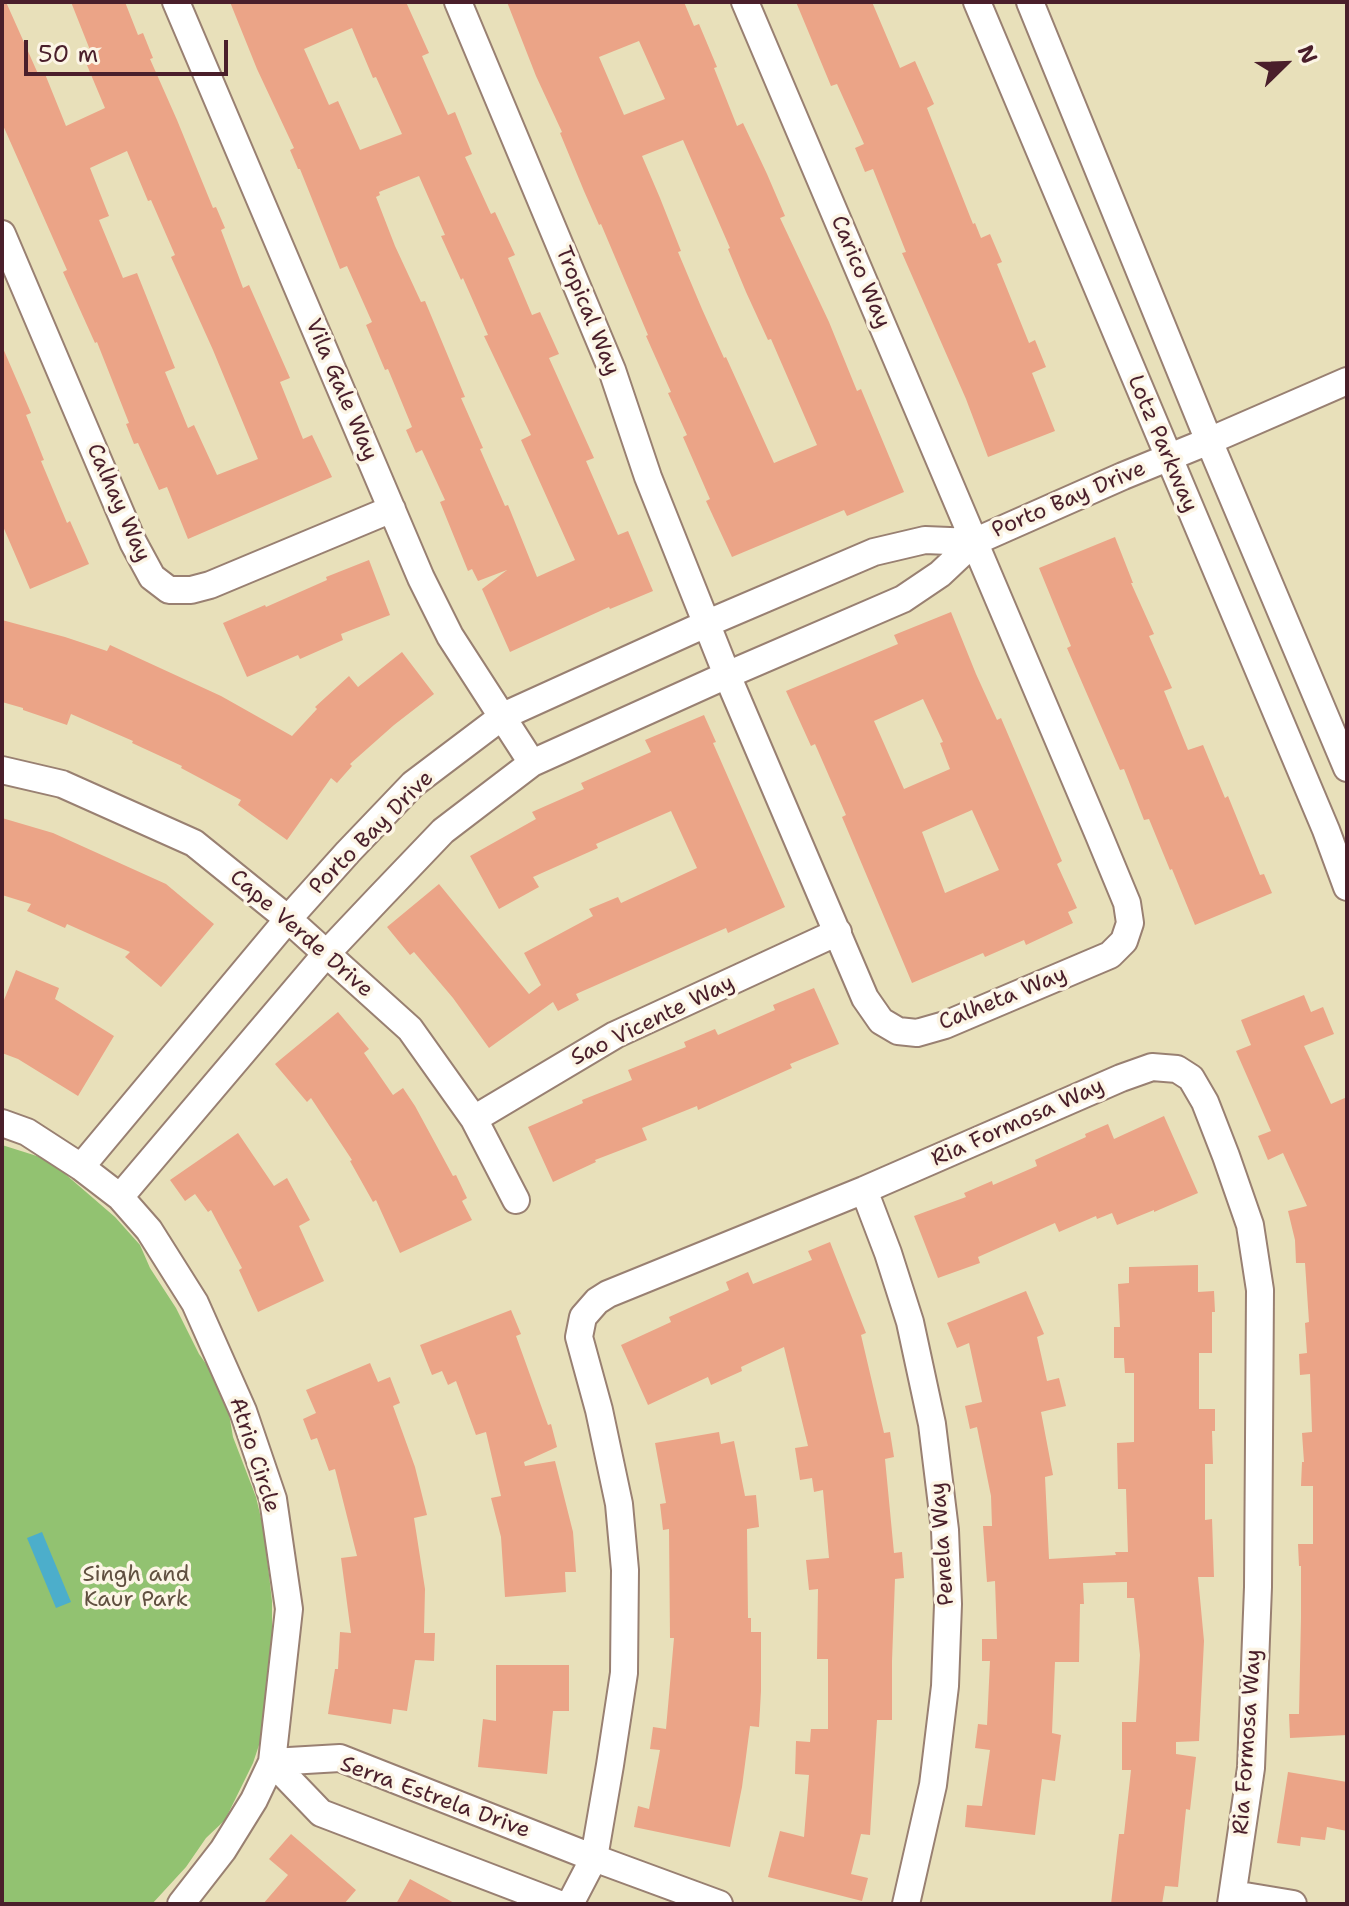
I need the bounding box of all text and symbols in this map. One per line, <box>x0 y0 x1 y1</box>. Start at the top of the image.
scale bar <box>28 24 232 74</box>
north arrow <box>1245 24 1325 104</box>
text: 50 m <box>38 38 98 70</box>
text: N <box>1291 41 1324 68</box>
street label: Carico Way <box>824 212 896 332</box>
street label: Tropical Way <box>549 243 625 379</box>
street label: Vila Gale Way <box>299 315 383 465</box>
street label: Lotz Parkway <box>1121 371 1203 517</box>
street label: Calhay Way <box>80 440 156 566</box>
street label: Porto Bay Drive <box>988 456 1150 544</box>
street label: Porto Bay Drive <box>304 765 440 901</box>
street label: Cape Verde Drive <box>224 864 378 1004</box>
street label: Calheta Way <box>935 961 1071 1037</box>
street label: Sao Vicente Way <box>567 970 739 1072</box>
street label: Ria Formosa Way <box>928 1073 1108 1173</box>
street label: Atrio Circle <box>223 1394 285 1516</box>
street label: Penela Way <box>926 1481 960 1607</box>
park label: Singh and Kaur Park <box>82 1562 190 1614</box>
street label: Ria Formosa Way <box>1228 1648 1268 1836</box>
street label: Serra Estrela Drive <box>336 1751 534 1845</box>

